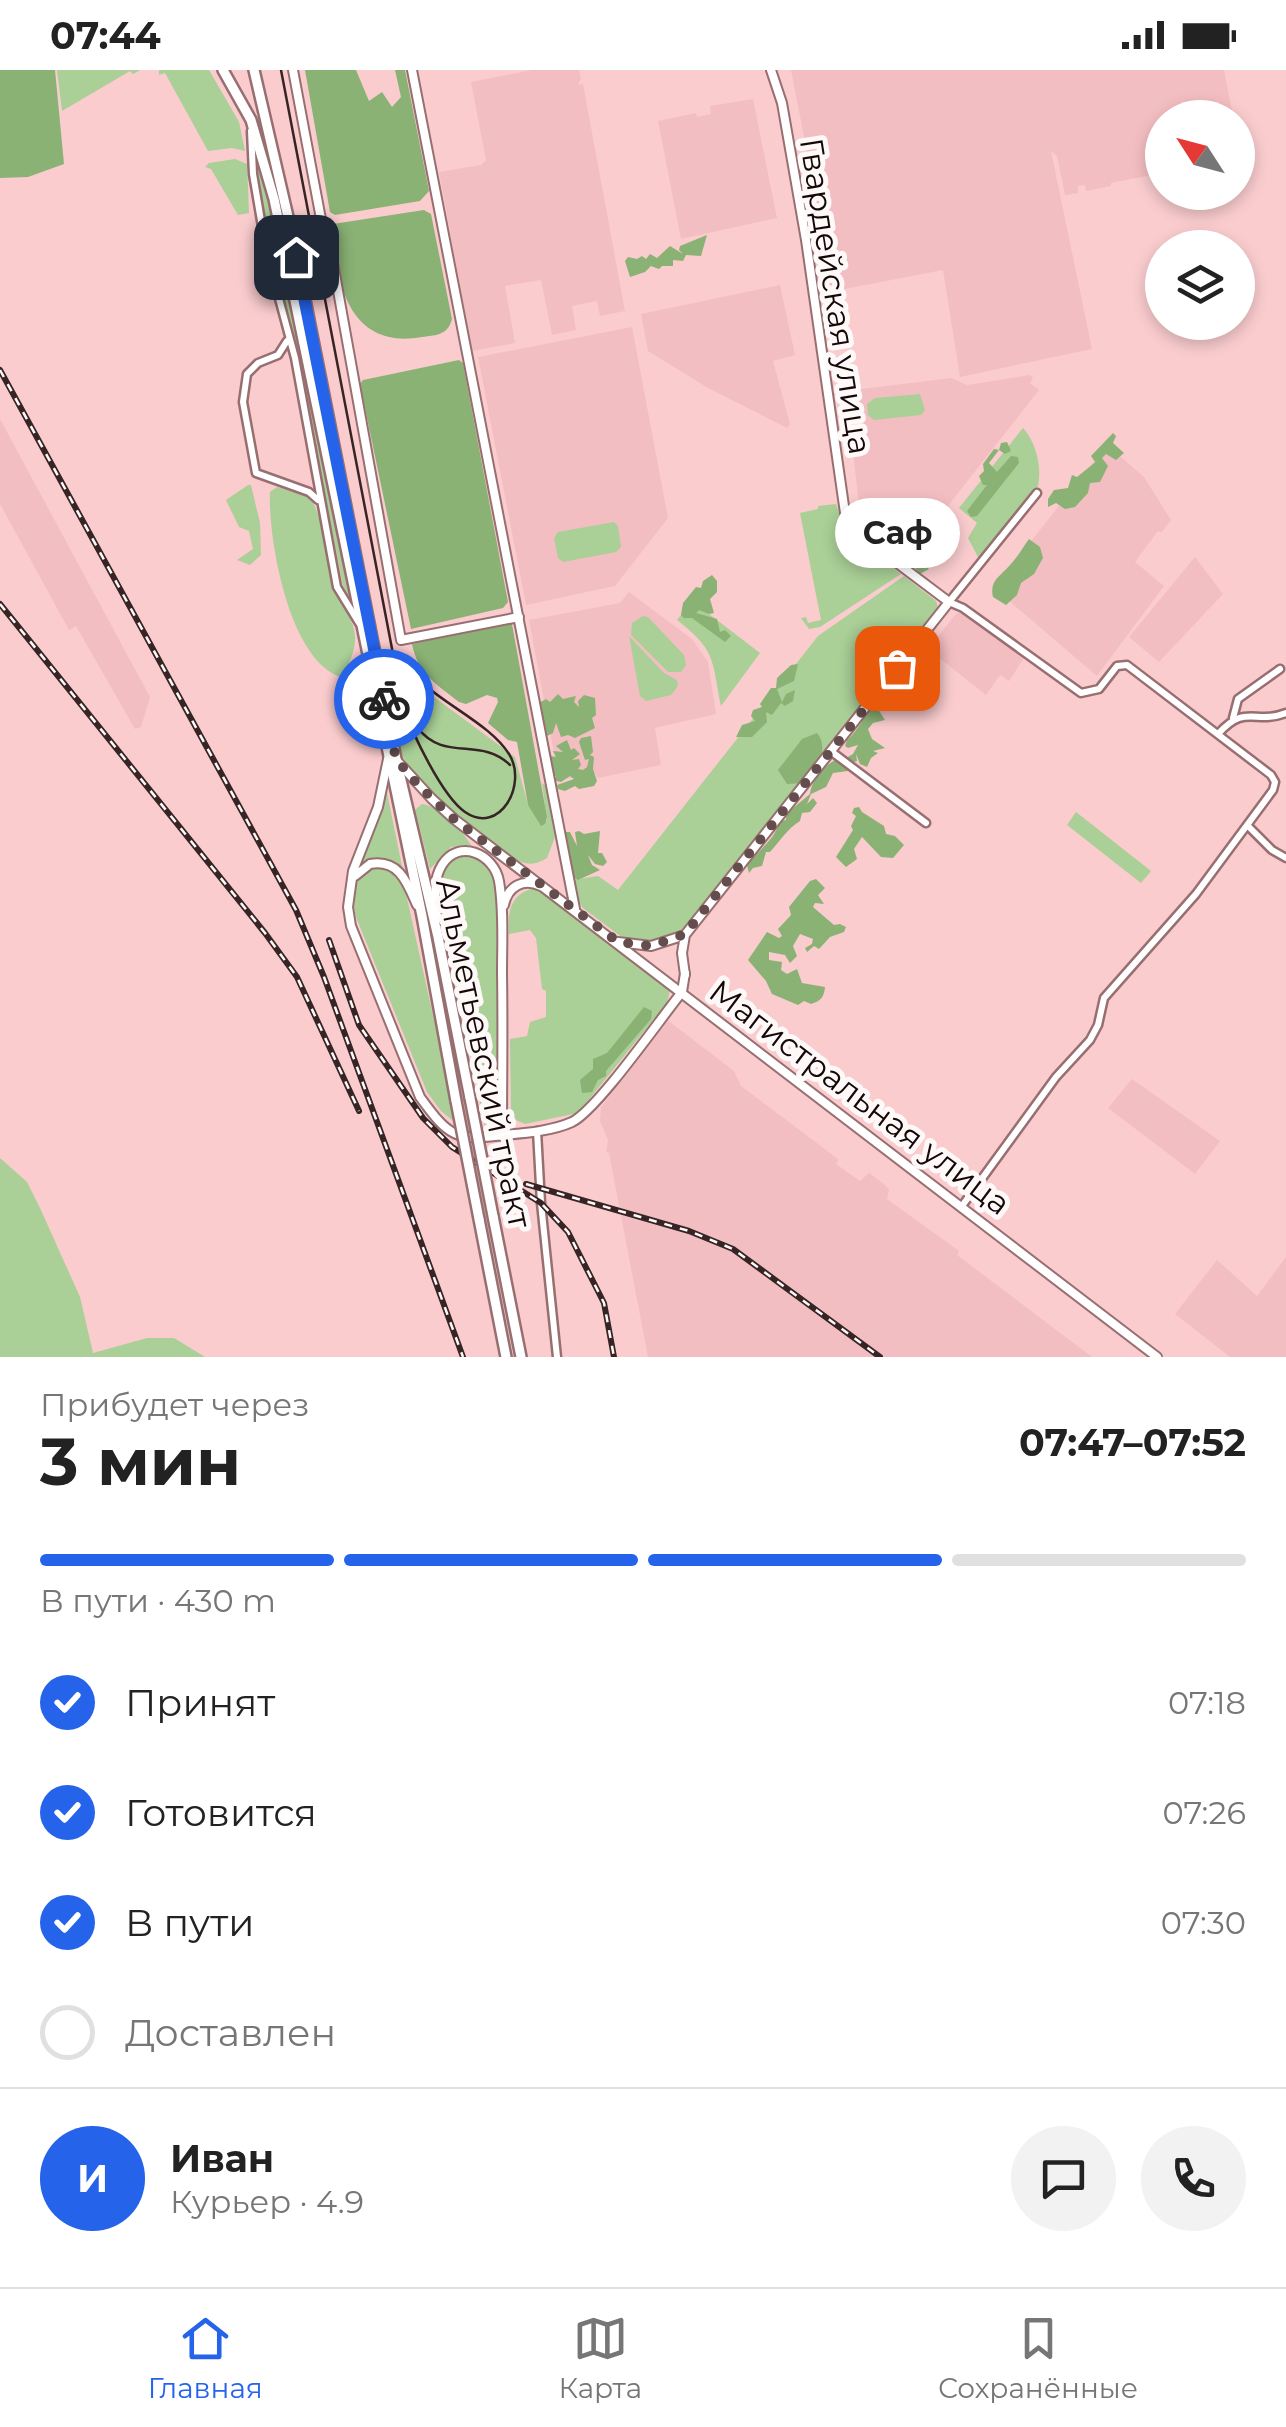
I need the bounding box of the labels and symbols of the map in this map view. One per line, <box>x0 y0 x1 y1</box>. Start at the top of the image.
north arrow <box>1145 100 1255 210</box>
street label: Гвардейская улица <box>792 135 880 457</box>
pin <box>254 215 339 300</box>
callout: Саф <box>834 498 960 568</box>
pin <box>855 626 940 711</box>
courier <box>334 649 434 749</box>
street label: Альметьевский тракт <box>428 874 540 1232</box>
street label: Магистральная улица <box>702 971 1018 1223</box>

